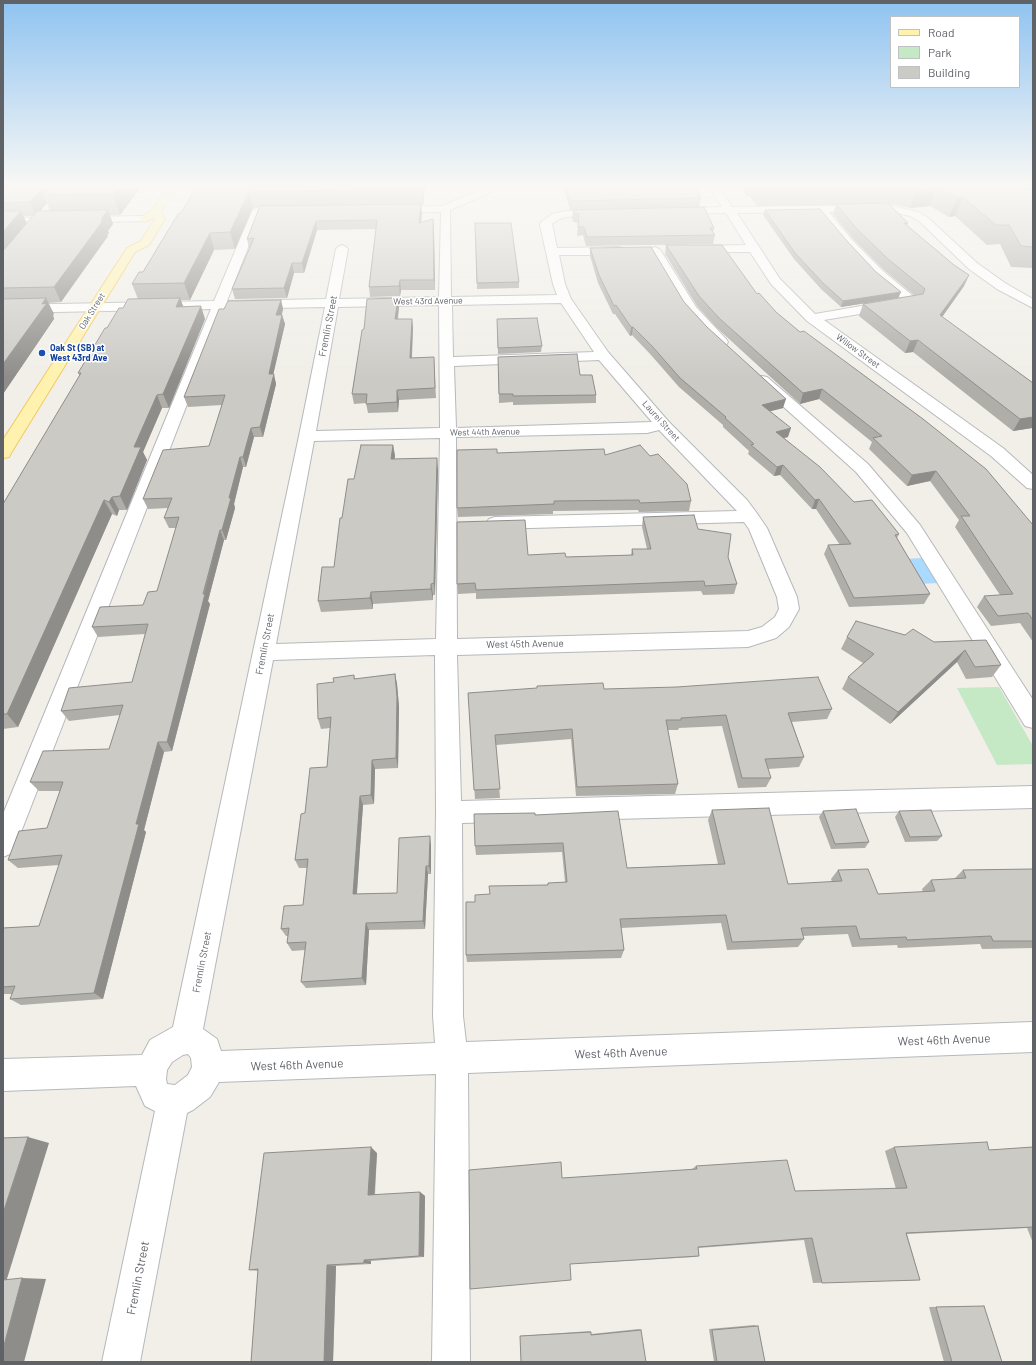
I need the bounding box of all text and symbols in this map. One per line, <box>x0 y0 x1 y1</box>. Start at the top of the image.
legend <box>890 16 1020 88</box>
text: Road <box>928 25 955 39</box>
text: Park <box>928 45 952 59</box>
text: Building <box>928 65 970 79</box>
street label: Oak Street <box>77 291 107 331</box>
street label: Fremlin Street <box>316 294 340 358</box>
street label: West 43rd Avenue <box>393 295 463 307</box>
street label: Willow Street <box>834 331 882 371</box>
place label: Oak St (SB) at West 43rd Ave <box>50 343 107 364</box>
marker: Oak St (SB) at West 43rd Ave <box>37 348 47 358</box>
street label: Laurel Street <box>640 398 682 444</box>
street label: West 44th Avenue <box>450 426 520 438</box>
street label: Fremlin Street <box>253 612 277 676</box>
street label: West 45th Avenue <box>486 637 564 651</box>
street label: Fremlin Street <box>190 930 214 994</box>
street label: West 46th Avenue <box>897 1031 991 1049</box>
street label: West 46th Avenue <box>574 1044 668 1062</box>
street label: West 46th Avenue <box>250 1056 344 1074</box>
street label: Fremlin Street <box>124 1240 152 1316</box>

